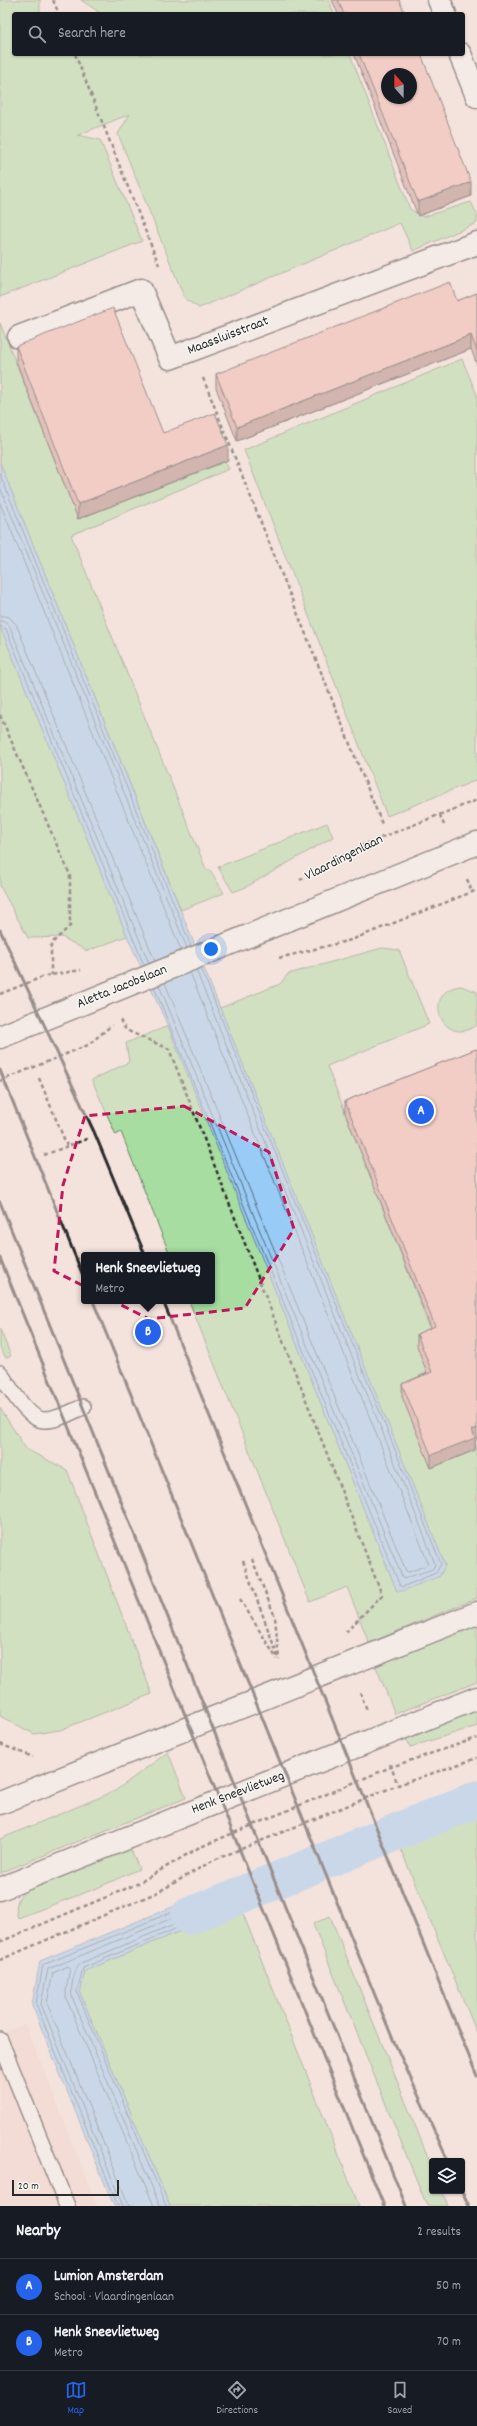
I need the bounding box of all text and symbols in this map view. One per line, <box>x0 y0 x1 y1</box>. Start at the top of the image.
search box <box>12 12 465 56</box>
icon: search <box>26 23 48 45</box>
text: Search here <box>58 23 126 45</box>
north arrow <box>381 68 417 104</box>
street label: Maassluisstraat <box>185 311 271 361</box>
street label: Vlaardingenlaan <box>301 830 387 886</box>
your location <box>201 939 221 959</box>
street label: Aletta Jacobslaan <box>74 960 170 1014</box>
pin: A <box>408 1096 434 1126</box>
popup <box>81 1252 215 1304</box>
text: Henk Sneevlietweg <box>95 1258 201 1280</box>
text: Metro <box>95 1280 124 1299</box>
pin: B <box>135 1317 161 1347</box>
street label: Henk Sneevlietweg <box>189 1766 287 1820</box>
map controls <box>429 2158 465 2194</box>
button: layers <box>429 2158 465 2194</box>
scale bar <box>12 2178 119 2197</box>
text: 20 m <box>18 2179 39 2195</box>
text: Nearby <box>16 2220 60 2244</box>
text: 2 results <box>417 2223 461 2242</box>
text: Lumion Amsterdam <box>54 2266 164 2288</box>
text: A <box>25 2277 33 2296</box>
text: 50 m <box>436 2277 461 2296</box>
text: School · Vlaardingenlaan <box>54 2288 174 2307</box>
text: Henk Sneevlietweg <box>54 2322 159 2344</box>
text: B <box>26 2333 32 2352</box>
text: 70 m <box>437 2333 461 2352</box>
text: Metro <box>54 2344 83 2363</box>
tab: Map <box>65 2379 87 2419</box>
tab: Directions <box>216 2379 258 2419</box>
tab: Saved <box>388 2379 412 2419</box>

